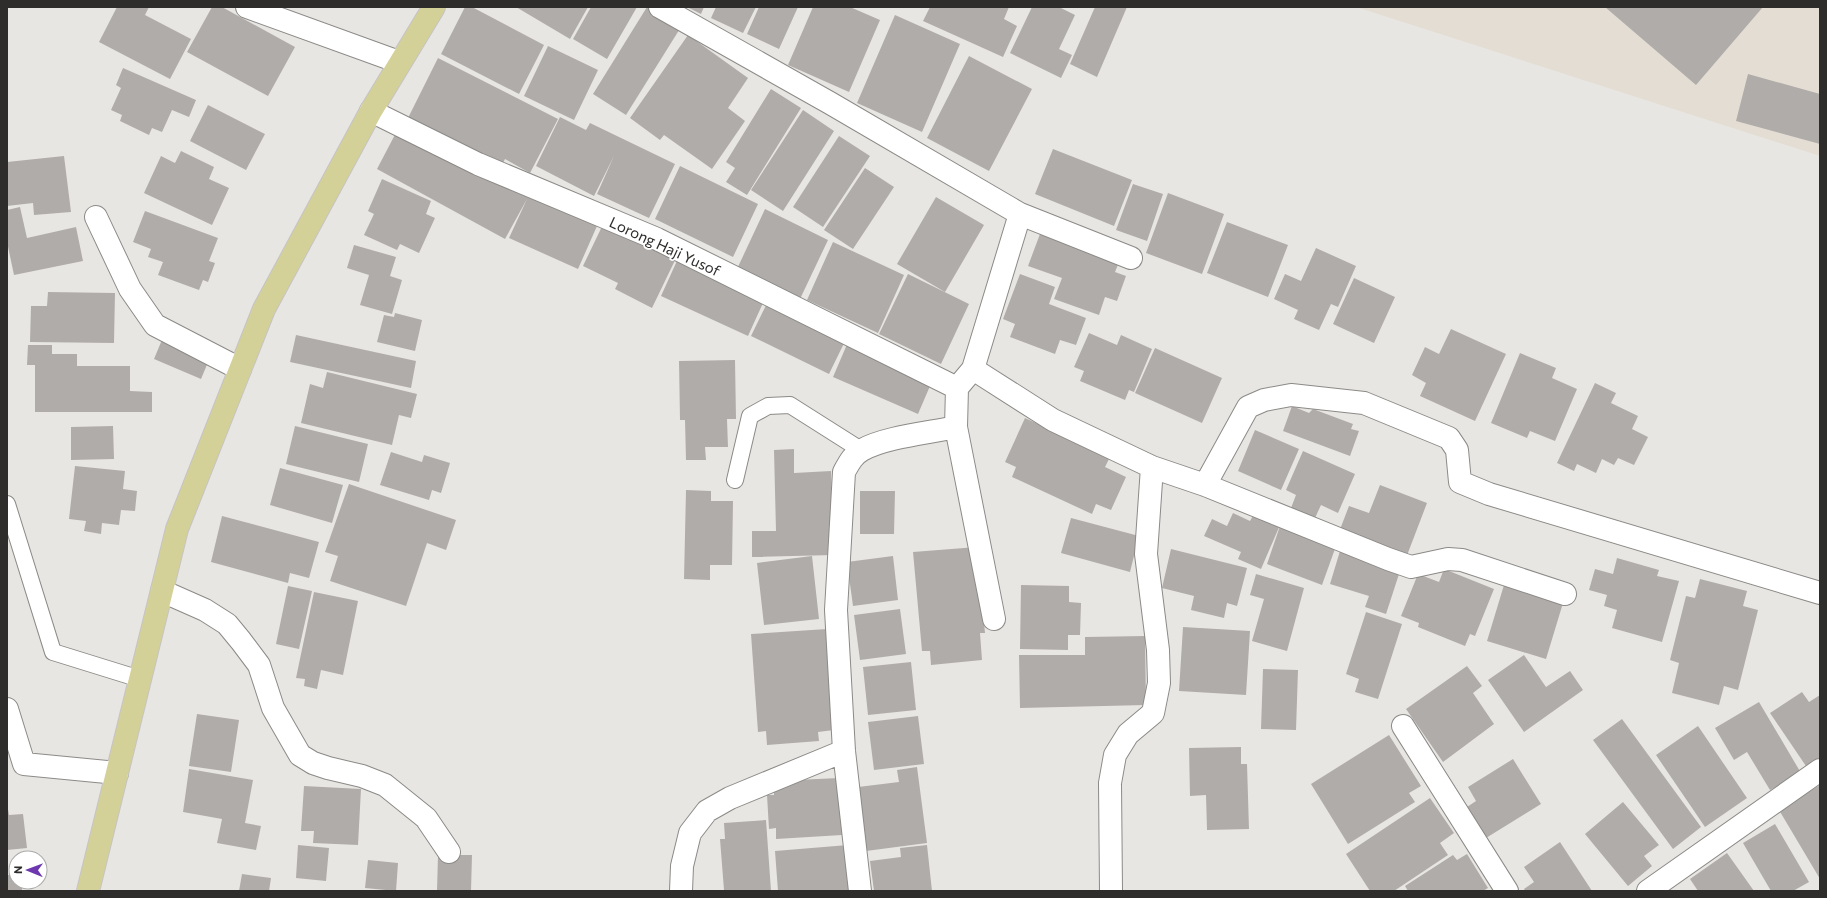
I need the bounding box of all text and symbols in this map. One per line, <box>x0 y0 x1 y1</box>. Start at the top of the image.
street label: Lorong Haji Yusof <box>607 212 723 280</box>
north arrow <box>8 850 48 890</box>
text: N <box>11 866 24 874</box>

